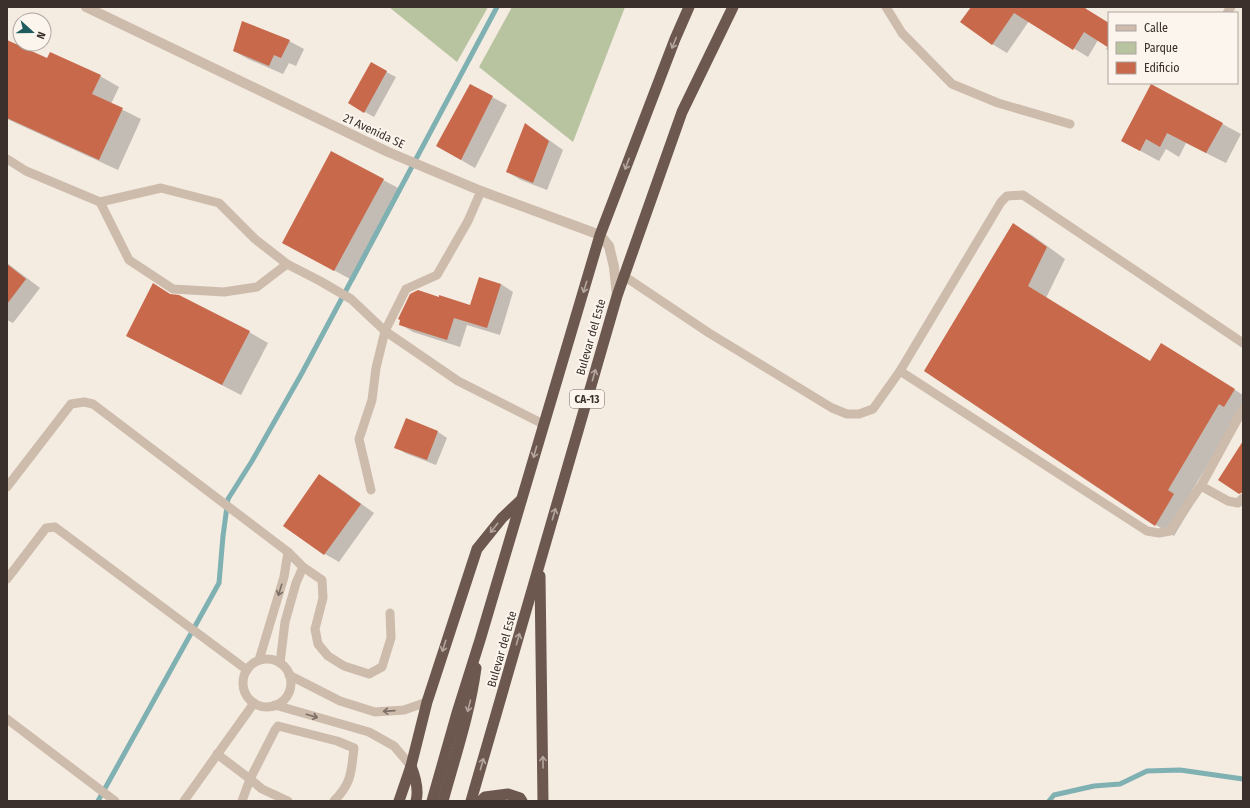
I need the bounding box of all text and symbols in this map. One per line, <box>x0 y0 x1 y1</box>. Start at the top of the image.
north arrow <box>12 12 52 52</box>
legend <box>1108 12 1238 84</box>
text: Calle <box>1144 21 1168 35</box>
text: N <box>34 30 48 41</box>
one-way arrow <box>669 36 677 48</box>
text: Parque <box>1144 41 1178 55</box>
text: Edificio <box>1144 61 1180 75</box>
street label: 21 Avenida SE <box>341 111 407 151</box>
one-way arrow <box>623 158 631 170</box>
one-way arrow <box>581 280 588 293</box>
street label: Bulevar del Este <box>573 297 609 377</box>
one-way arrow <box>591 369 598 382</box>
road number: CA-13 <box>570 390 604 408</box>
one-way arrow <box>531 445 538 458</box>
one-way arrow <box>551 507 558 520</box>
one-way arrow <box>490 522 499 533</box>
one-way arrow <box>276 584 283 597</box>
street label: Bulevar del Este <box>484 609 520 689</box>
one-way arrow <box>515 632 522 645</box>
one-way arrow <box>440 639 447 652</box>
one-way arrow <box>465 699 472 712</box>
one-way arrow <box>383 708 396 715</box>
one-way arrow <box>306 713 319 720</box>
one-way arrow <box>539 756 546 769</box>
one-way arrow <box>479 757 486 770</box>

